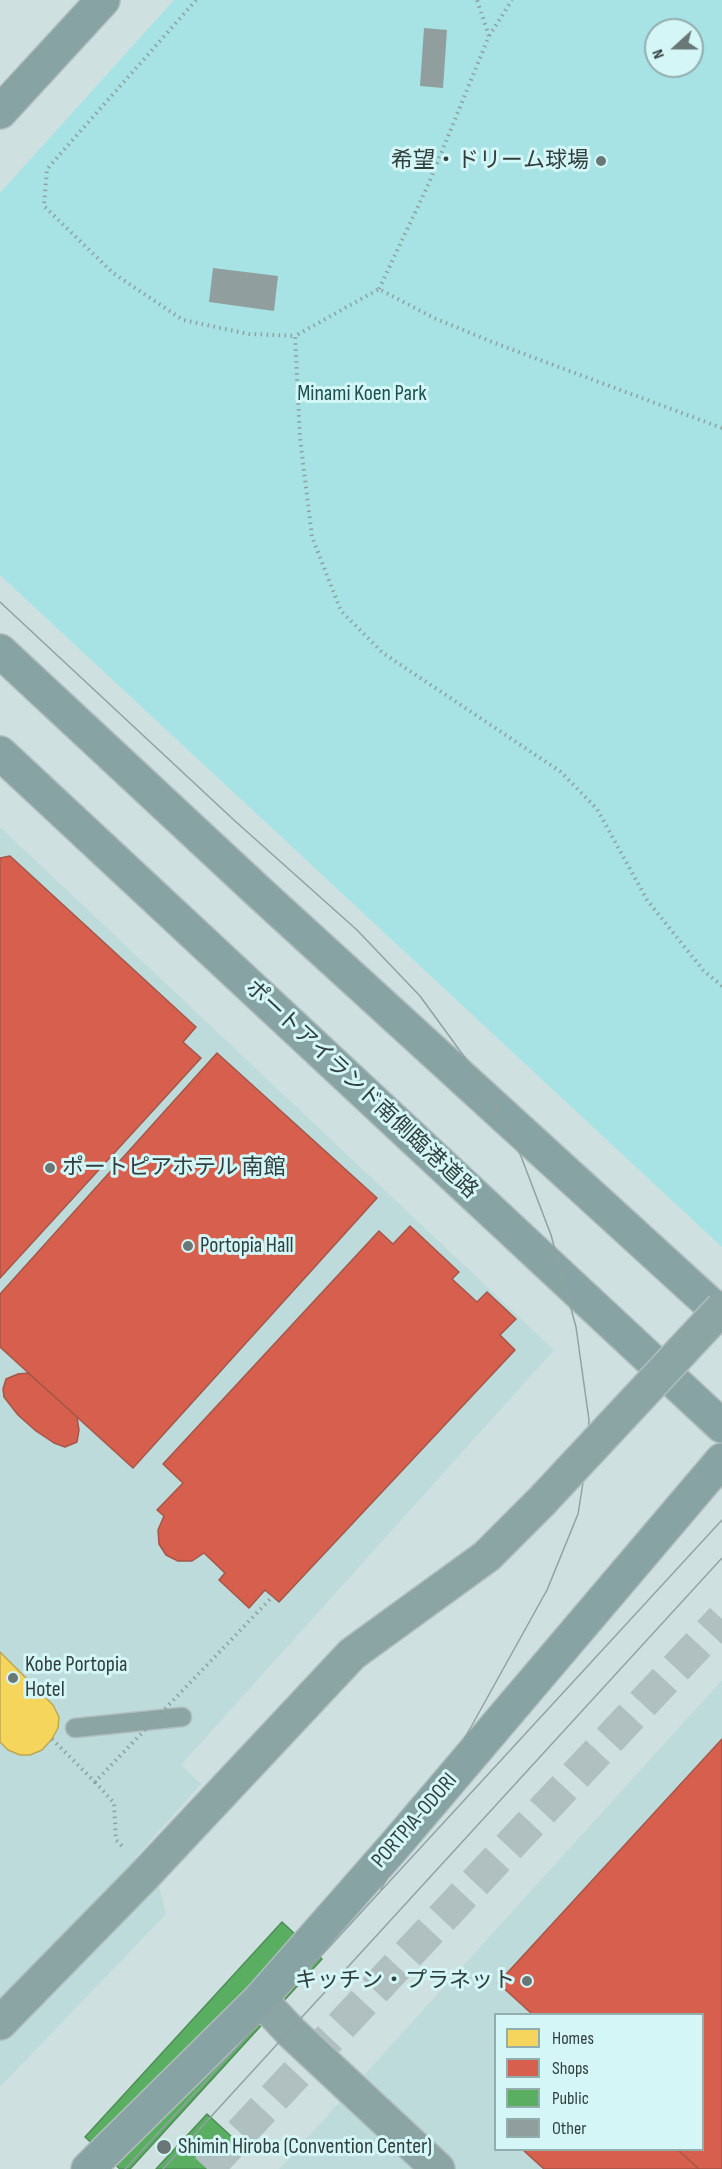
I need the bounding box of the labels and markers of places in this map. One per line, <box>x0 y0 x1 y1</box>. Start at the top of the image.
place label: 希望・ドリーム球場 <box>391 148 589 174</box>
marker: 希望・ドリーム球場 <box>594 154 608 168</box>
place label: ポートピアホテル 南館 <box>62 1155 285 1181</box>
marker: ポートピアホテル 南館 <box>43 1161 57 1175</box>
place label: Portopia Hall <box>200 1233 294 1259</box>
marker: Portopia Hall <box>181 1239 195 1253</box>
place label: Kobe Portopia Hotel <box>25 1652 127 1704</box>
marker: Kobe Portopia Hotel <box>6 1671 20 1685</box>
place label: キッチン・プラネット <box>295 1968 515 1994</box>
marker: キッチン・プラネット <box>520 1974 534 1988</box>
place label: Shimin Hiroba (Convention Center) <box>178 2134 432 2160</box>
marker: Shimin Hiroba (Convention Center) <box>155 2138 173 2156</box>

